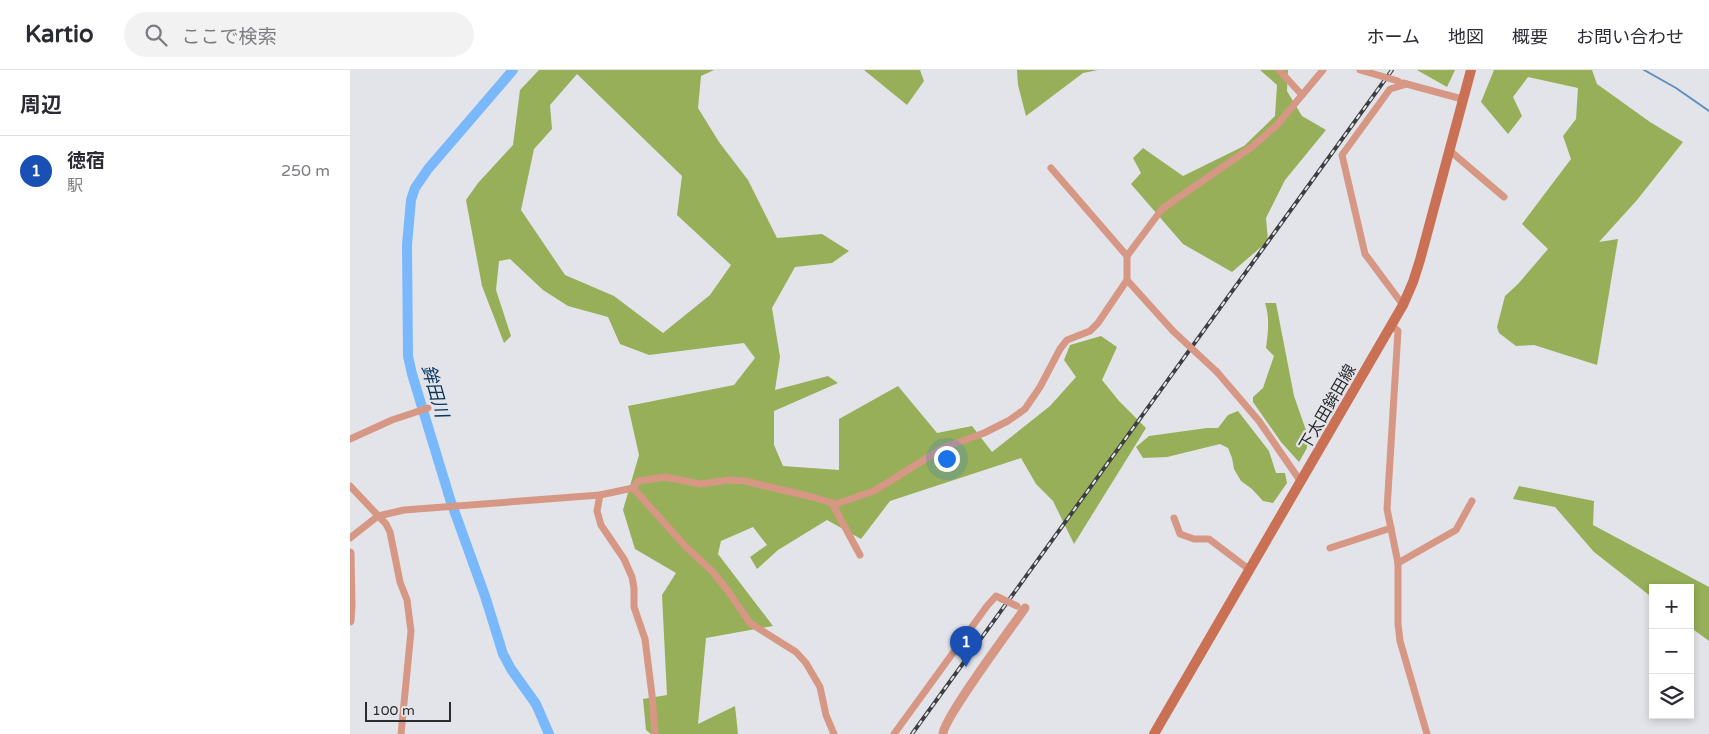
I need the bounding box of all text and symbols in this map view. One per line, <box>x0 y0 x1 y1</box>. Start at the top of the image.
search box <box>124 12 474 57</box>
text: Kartio <box>25 20 94 49</box>
icon: search <box>142 21 170 49</box>
text: ここで検索 <box>182 26 277 48</box>
text: ホーム <box>1367 26 1420 48</box>
text: 地図 <box>1448 26 1484 48</box>
text: 概要 <box>1512 26 1548 48</box>
text: お問い合わせ <box>1576 26 1684 48</box>
text: 周辺 <box>20 93 62 118</box>
text: 徳宿 <box>67 150 105 172</box>
text: 1 <box>31 161 41 181</box>
text: 250 m <box>281 161 330 181</box>
text: 駅 <box>67 176 83 196</box>
street label: 下太田鉾田線 <box>1295 361 1361 454</box>
water label: 鉾田川 <box>417 362 454 422</box>
your location <box>934 446 960 472</box>
map controls <box>1649 584 1694 719</box>
button: + <box>1649 584 1694 629</box>
pin: 1 <box>950 626 982 667</box>
button: − <box>1649 629 1694 674</box>
button: layers <box>1649 674 1694 719</box>
scale bar <box>365 699 451 722</box>
text: 100 m <box>372 702 415 719</box>

